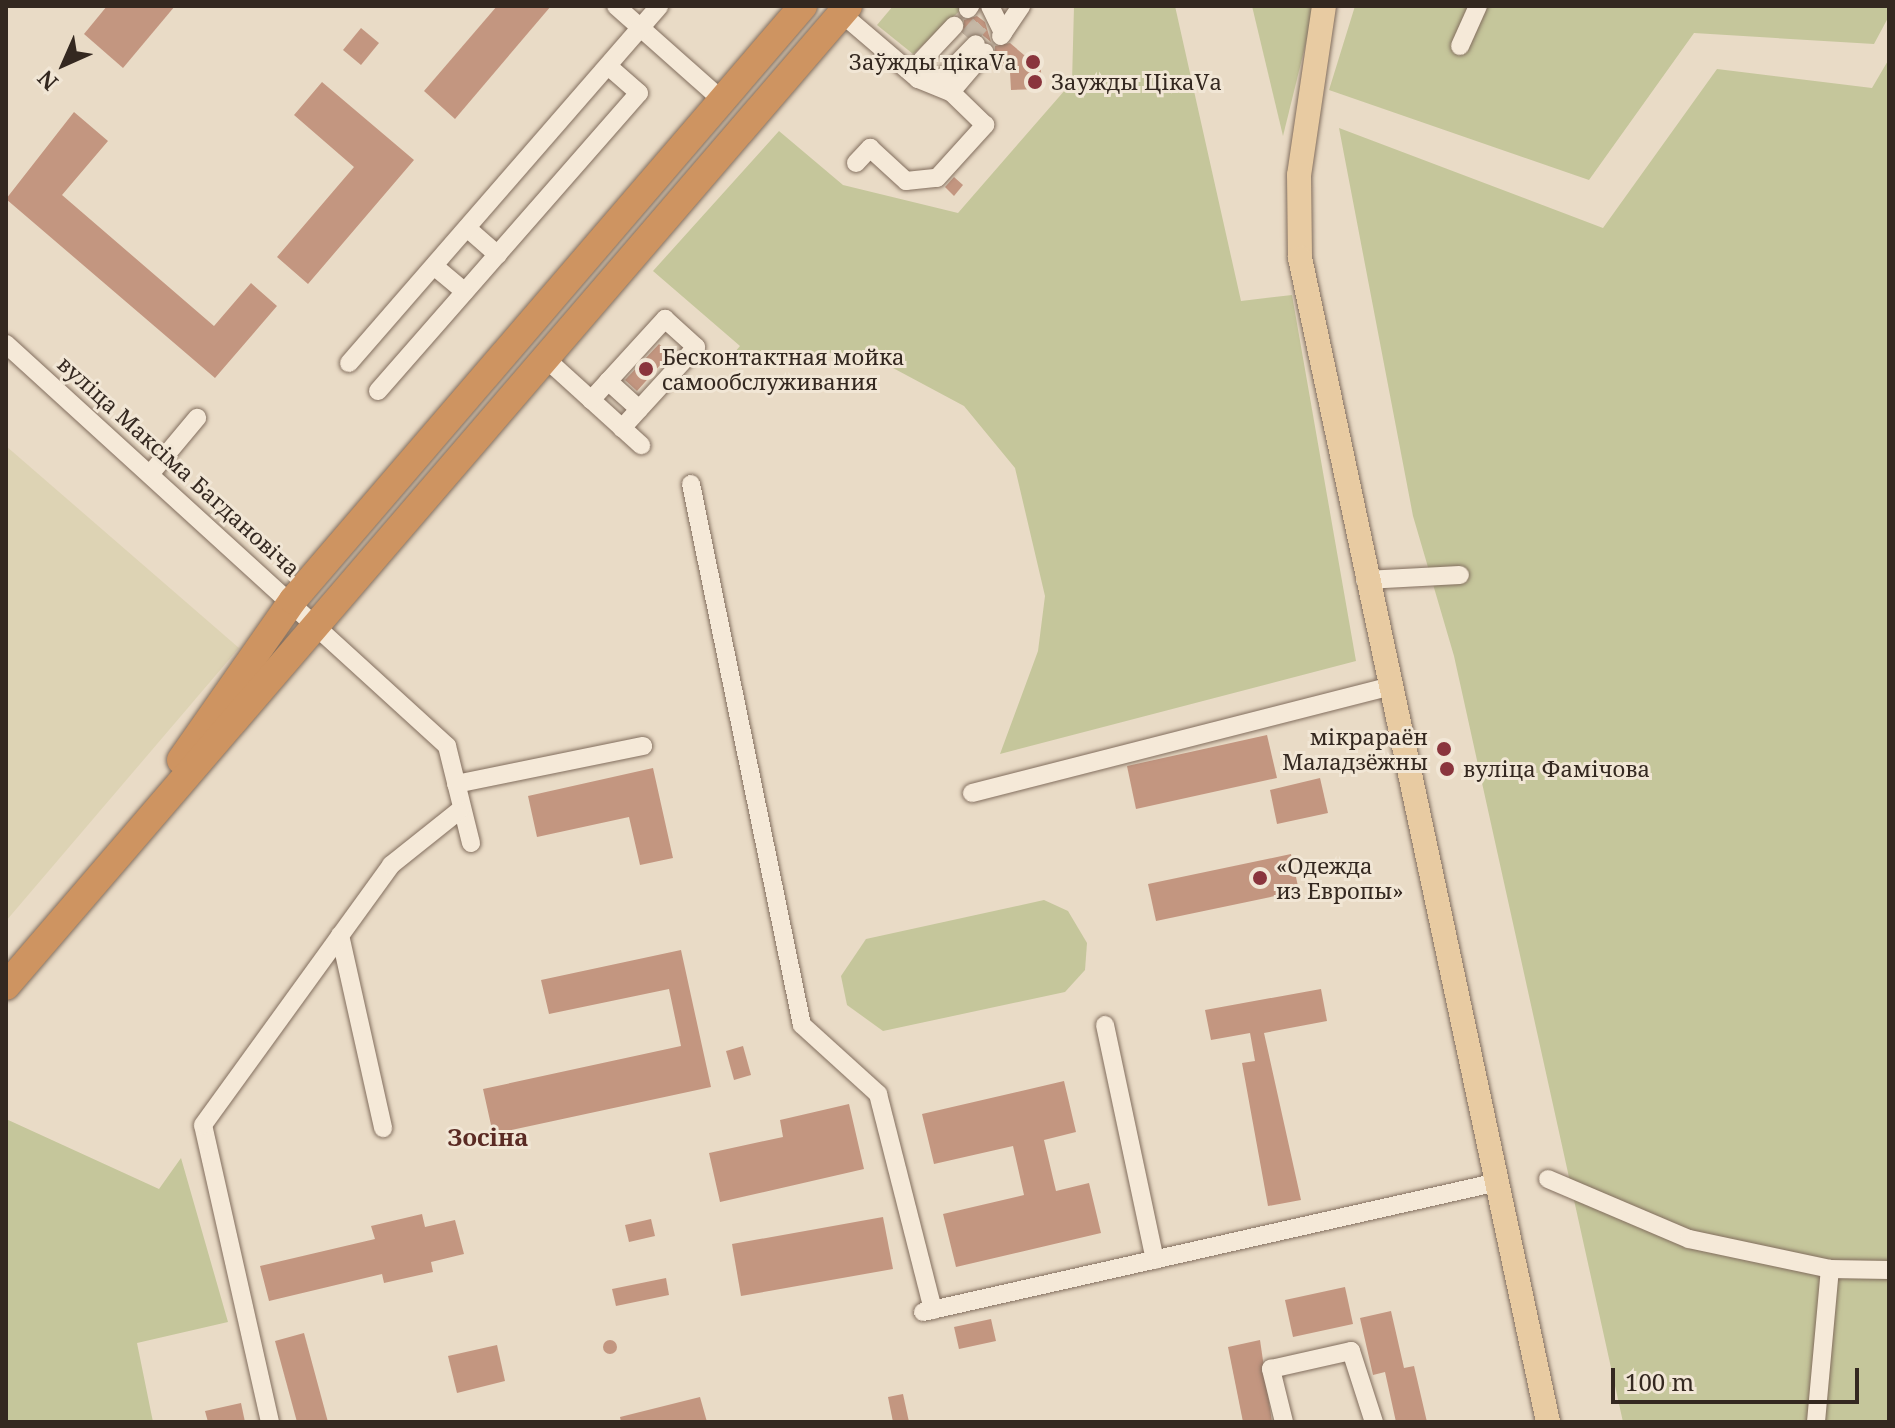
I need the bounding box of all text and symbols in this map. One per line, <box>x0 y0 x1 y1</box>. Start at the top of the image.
north arrow <box>24 24 104 104</box>
place label: Заўжды цікаVа <box>849 49 1017 75</box>
marker: Заўжды цікаVа <box>1024 53 1042 71</box>
text: N <box>30 64 64 98</box>
place label: Заужды ЦікаVа <box>1051 69 1222 95</box>
marker: Заужды ЦікаVа <box>1026 73 1044 91</box>
place label: Бесконтактная мойка самообслуживания <box>662 343 905 394</box>
street label: вуліца Максіма Багдановіча <box>53 350 305 582</box>
marker: Бесконтактная мойка самообслуживания <box>637 360 655 378</box>
place label: мікрараён Маладзёжны <box>1282 723 1428 774</box>
marker: мікрараён Маладзёжны <box>1435 740 1453 758</box>
place label: вуліца Фамічова <box>1463 756 1650 782</box>
marker: вуліца Фамічова <box>1438 760 1456 778</box>
place label: «Одежда из Европы» <box>1276 852 1404 904</box>
marker: «Одежда из Европы» <box>1251 869 1269 887</box>
district label: Зосіна <box>448 1123 528 1151</box>
scale bar <box>1615 1352 1863 1402</box>
text: 100 m <box>1625 1365 1694 1398</box>

